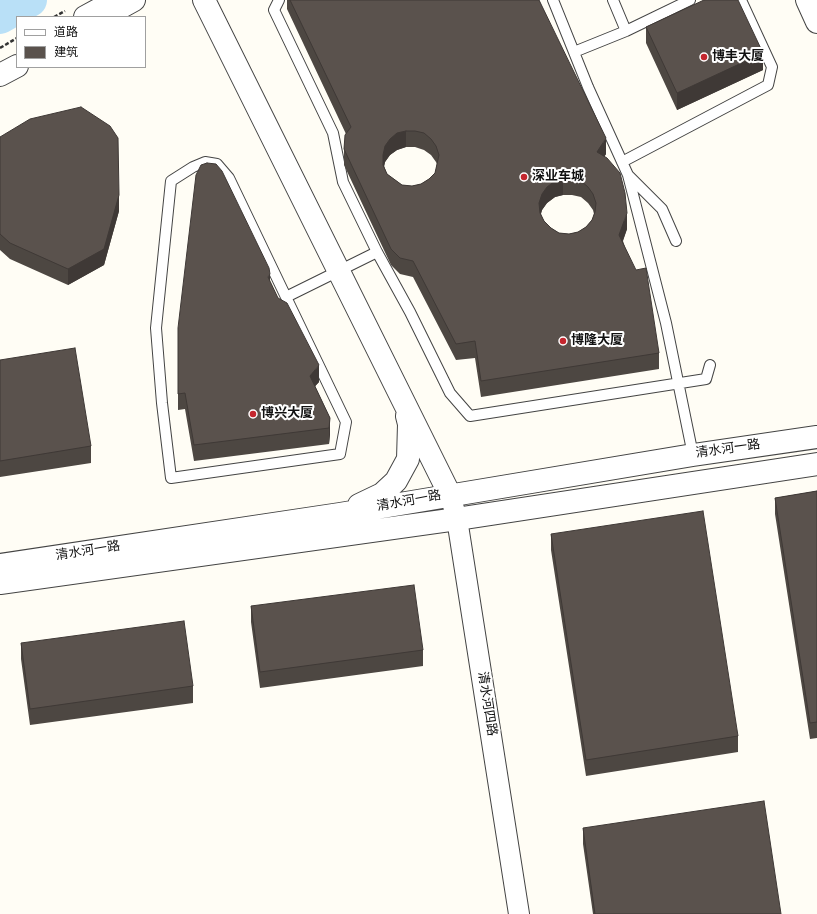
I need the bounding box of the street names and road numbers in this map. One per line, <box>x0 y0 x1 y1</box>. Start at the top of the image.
street label: 清水河一路 <box>695 438 761 462</box>
street label: 清水河一路 <box>376 489 442 515</box>
street label: 清水河一路 <box>55 539 121 565</box>
street label: 清水河四路 <box>473 671 499 737</box>

